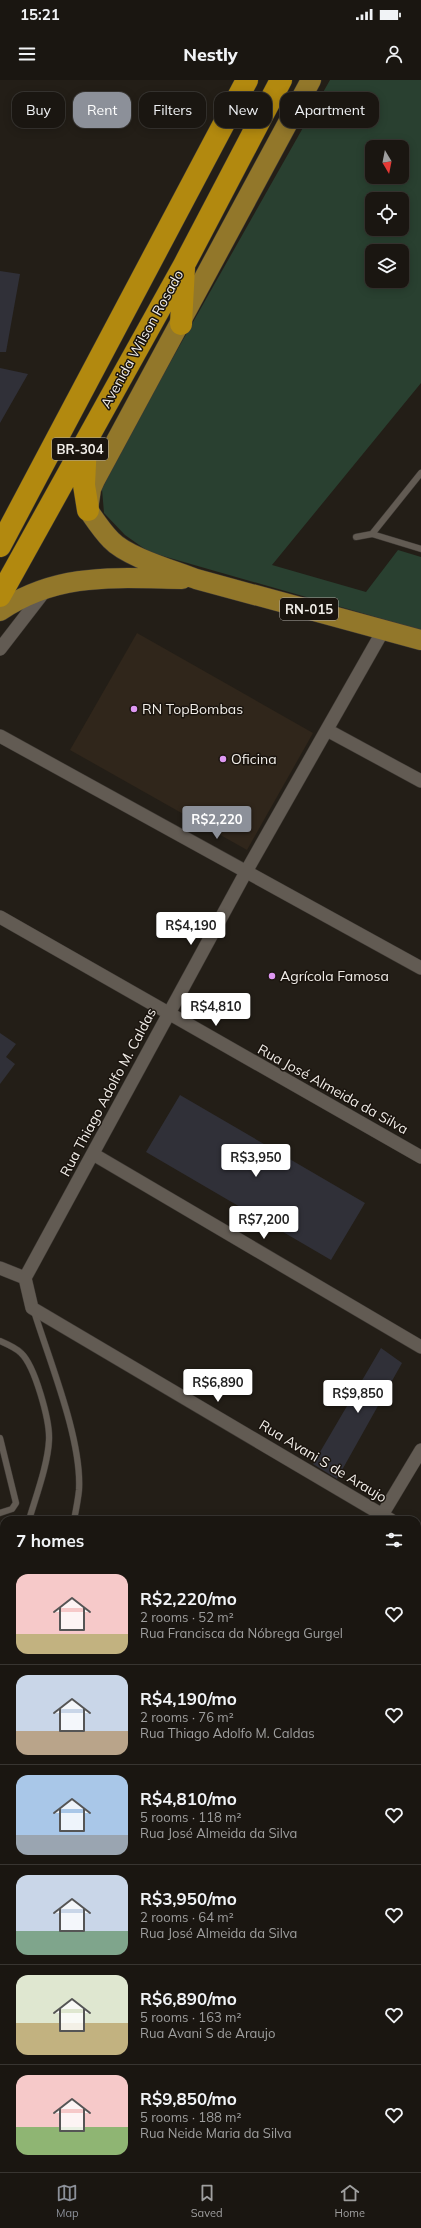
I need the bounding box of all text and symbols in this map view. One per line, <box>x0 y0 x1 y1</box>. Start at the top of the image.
text: 15:21 <box>20 5 60 24</box>
icon: menu <box>16 43 38 65</box>
text: Nestly <box>183 43 238 66</box>
icon: person <box>383 43 405 65</box>
chip: Buy <box>12 92 65 128</box>
chip: Rent <box>73 92 131 128</box>
chip: Filters <box>139 92 206 128</box>
chip: New <box>214 92 272 128</box>
chip: Apartment <box>280 92 379 128</box>
north arrow <box>365 140 409 184</box>
map controls <box>365 140 409 288</box>
button: locate <box>365 192 409 236</box>
button: layers <box>365 244 409 288</box>
street label: Avenida Wilson Rosado <box>97 267 187 411</box>
road number: BR-304 <box>52 438 108 460</box>
road number: RN-015 <box>280 598 338 620</box>
place label: RN TopBombas <box>142 700 243 718</box>
marker: RN TopBombas <box>129 704 139 714</box>
place label: Oficina <box>231 750 277 768</box>
marker: Oficina <box>218 754 228 764</box>
pin: R$2,220 <box>180 806 254 840</box>
text: R$2,220 <box>191 811 243 827</box>
pin: R$4,190 <box>154 912 228 946</box>
text: R$4,190 <box>165 917 217 933</box>
place label: Agrícola Famosa <box>280 967 389 985</box>
marker: Agrícola Famosa <box>267 971 277 981</box>
pin: R$4,810 <box>179 993 253 1027</box>
text: R$4,810 <box>190 998 242 1014</box>
street label: Rua Thiago Adolfo M. Caldas <box>56 1005 160 1179</box>
street label: Rua José Almeida da Silva <box>255 1040 411 1138</box>
pin: R$3,950 <box>219 1144 293 1178</box>
text: R$3,950 <box>230 1149 282 1165</box>
pin: R$7,200 <box>227 1206 301 1240</box>
text: R$7,200 <box>238 1211 290 1227</box>
pin: R$6,890 <box>181 1369 255 1403</box>
text: R$6,890 <box>192 1374 244 1390</box>
pin: R$9,850 <box>321 1380 395 1414</box>
text: R$9,850 <box>332 1385 384 1401</box>
street label: Rua Avani S de Araujo <box>256 1416 390 1506</box>
icon: filters <box>383 1529 405 1551</box>
text: 7 homes <box>16 1530 84 1551</box>
text: R$2,220/mo <box>140 1588 237 1609</box>
icon: home <box>48 1590 96 1638</box>
icon: heart <box>383 1603 405 1625</box>
text: 2 rooms · 52 m² <box>140 1609 234 1625</box>
text: Rua Francisca da Nóbrega Gurgel <box>140 1625 343 1641</box>
text: R$4,190/mo <box>140 1688 237 1709</box>
icon: home <box>48 1691 96 1739</box>
icon: heart <box>383 1704 405 1726</box>
text: 2 rooms · 76 m² <box>140 1709 234 1725</box>
text: Rua Thiago Adolfo M. Caldas <box>140 1725 315 1741</box>
text: R$4,810/mo <box>140 1788 237 1809</box>
icon: home <box>48 1791 96 1839</box>
icon: heart <box>383 1804 405 1826</box>
text: 5 rooms · 118 m² <box>140 1809 241 1825</box>
text: Rua José Almeida da Silva <box>140 1825 297 1841</box>
text: R$3,950/mo <box>140 1888 237 1909</box>
icon: home <box>48 1891 96 1939</box>
icon: heart <box>383 1904 405 1926</box>
text: 2 rooms · 64 m² <box>140 1909 234 1925</box>
text: Rua José Almeida da Silva <box>140 1925 297 1941</box>
text: R$6,890/mo <box>140 1988 237 2009</box>
icon: home <box>48 1991 96 2039</box>
icon: heart <box>383 2004 405 2026</box>
text: 5 rooms · 163 m² <box>140 2009 241 2025</box>
text: Rua Avani S de Araujo <box>140 2025 275 2041</box>
text: R$9,850/mo <box>140 2088 237 2109</box>
icon: home <box>48 2091 96 2139</box>
icon: heart <box>383 2104 405 2126</box>
text: 5 rooms · 188 m² <box>140 2109 241 2125</box>
text: Rua Neide Maria da Silva <box>140 2125 292 2141</box>
tab: Map <box>56 2182 79 2220</box>
tab: Saved <box>191 2182 223 2220</box>
tab: Home <box>335 2182 365 2220</box>

